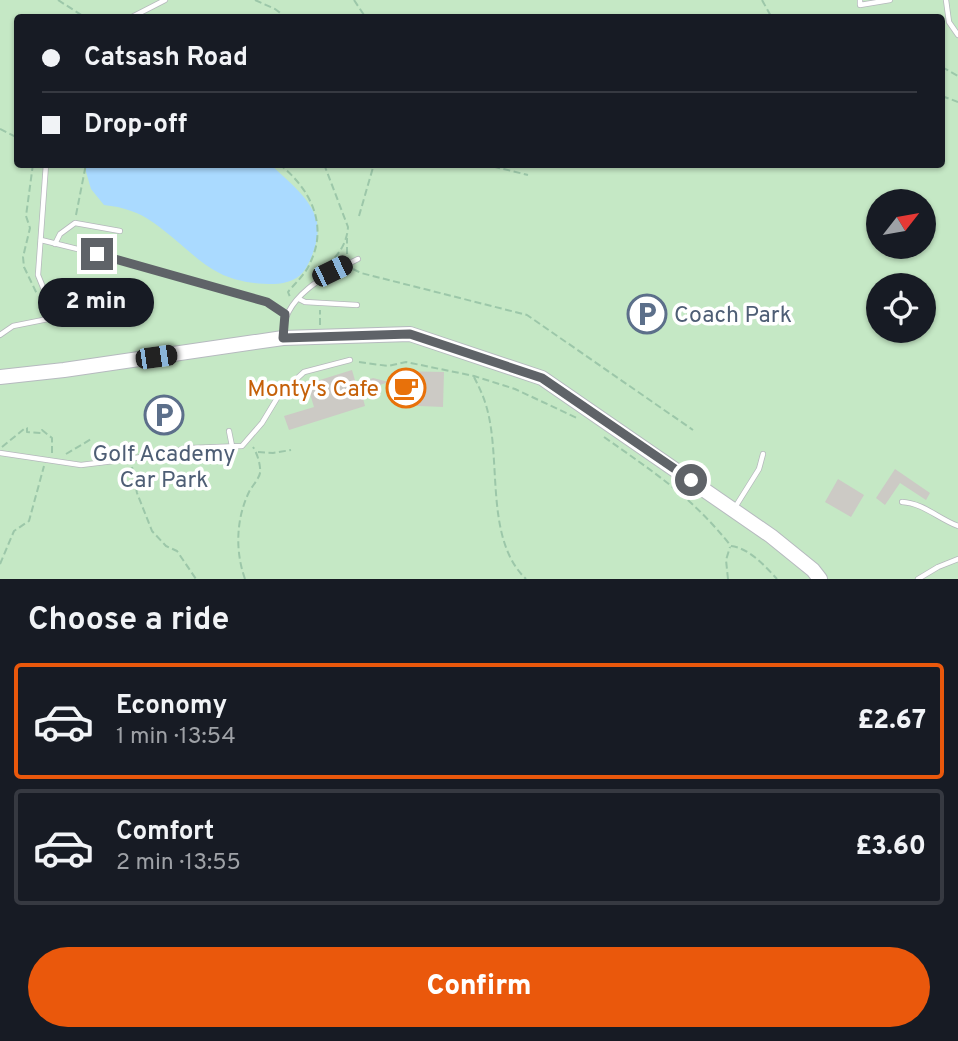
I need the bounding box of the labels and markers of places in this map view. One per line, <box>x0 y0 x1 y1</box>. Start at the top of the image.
parking icon: Coach Park <box>626 293 668 335</box>
place label: Coach Park <box>674 302 792 331</box>
cafe icon: Monty's Cafe <box>385 367 427 409</box>
place label: Monty's Cafe <box>247 376 379 405</box>
parking icon: Golf Academy Car Park <box>143 394 185 436</box>
place label: Golf Academy Car Park <box>92 441 236 496</box>

